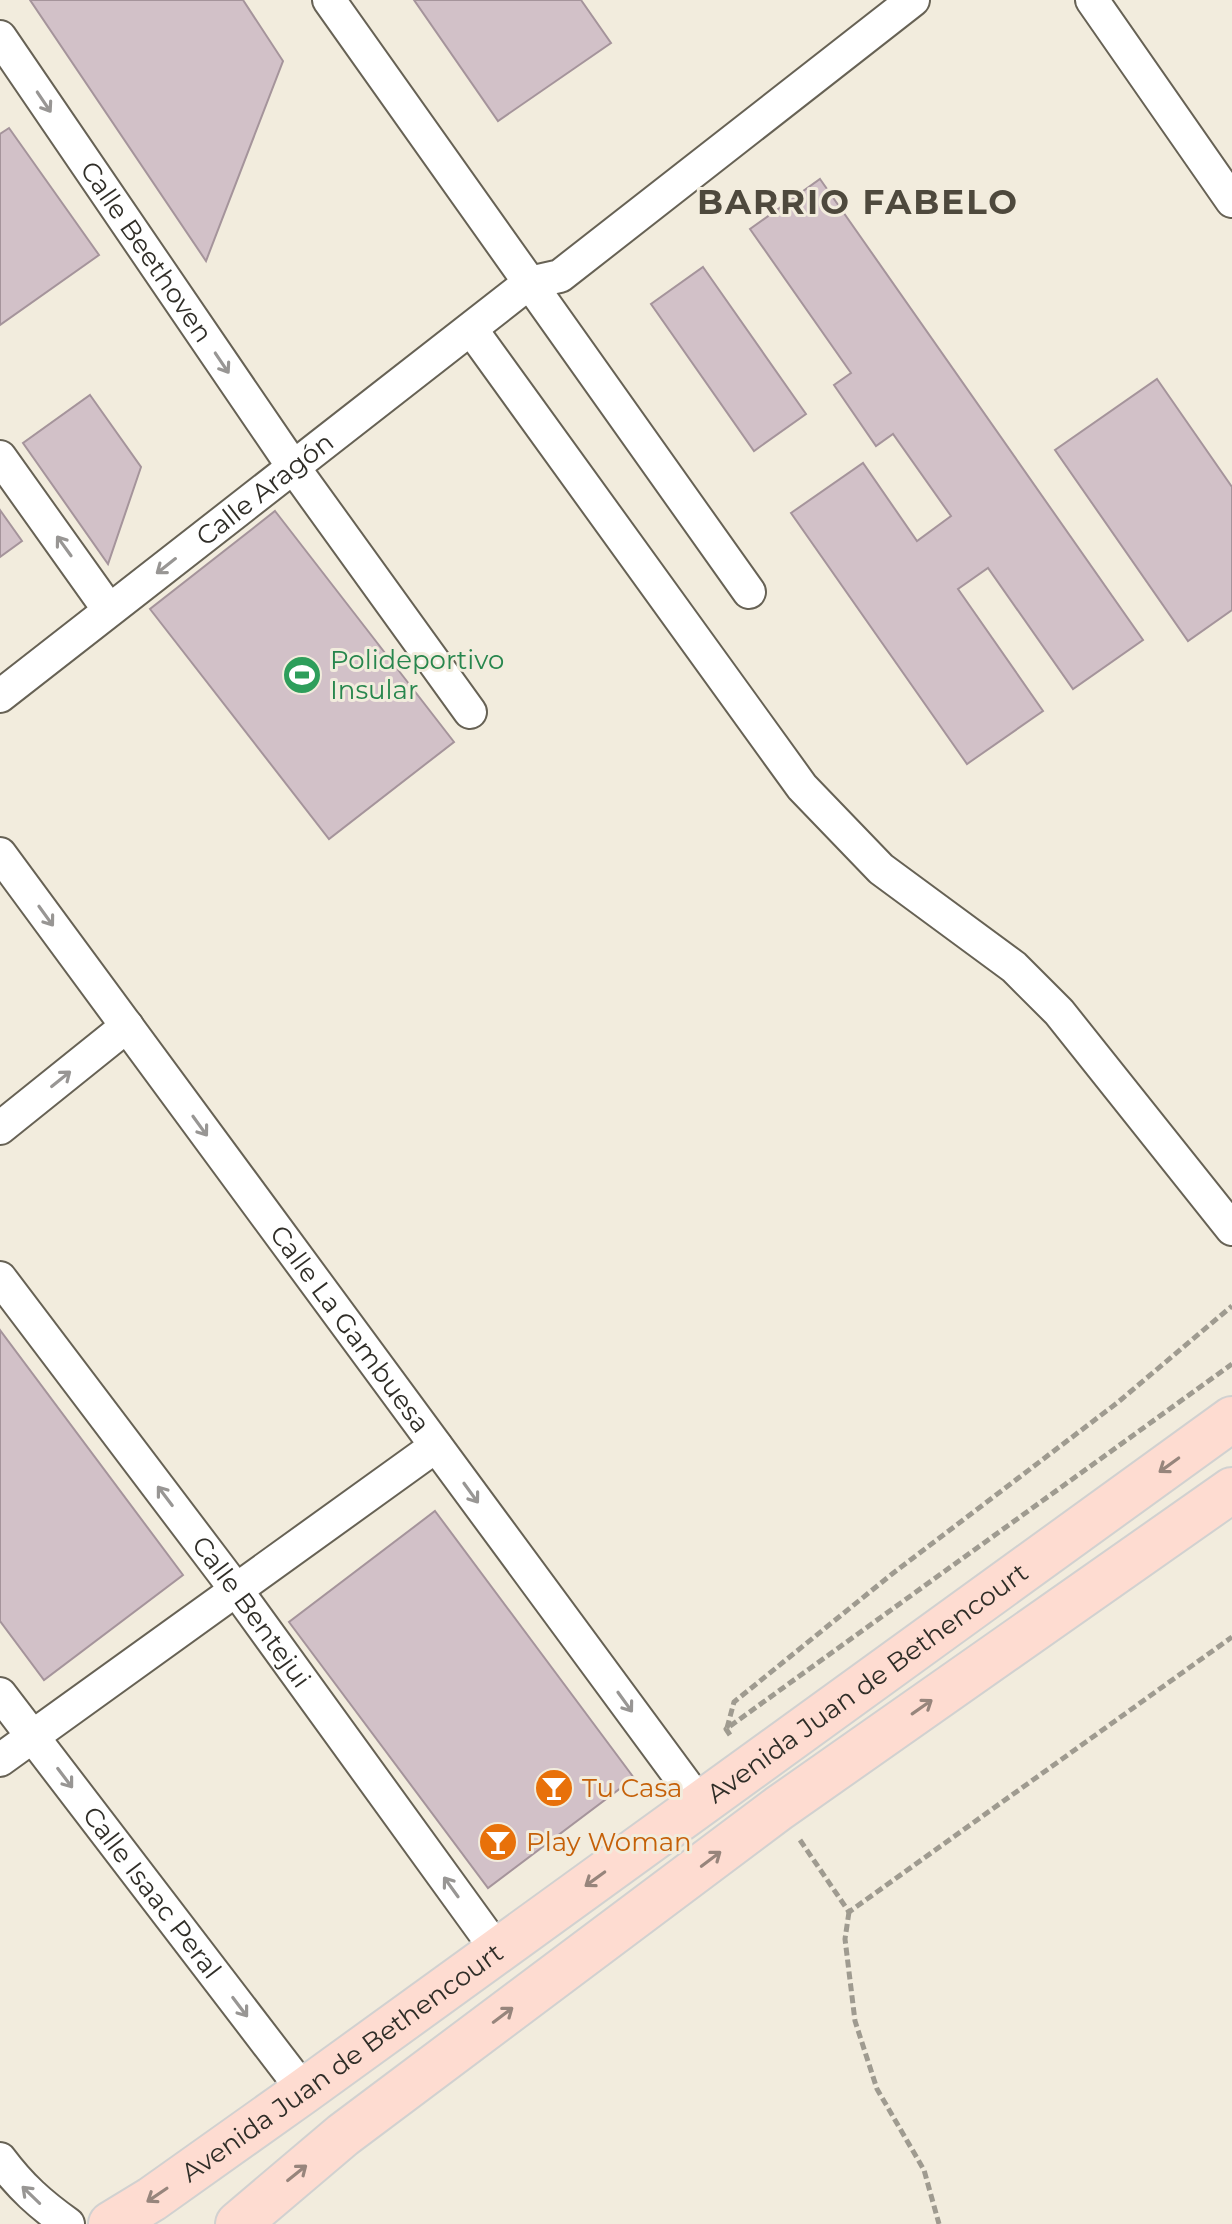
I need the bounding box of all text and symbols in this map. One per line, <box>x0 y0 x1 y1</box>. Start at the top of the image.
one-way arrow <box>36 90 52 112</box>
street label: Calle Beethoven <box>74 155 220 348</box>
district label: BARRIO FABELO <box>697 181 1019 223</box>
one-way arrow <box>214 351 230 373</box>
street label: Calle Aragón <box>190 426 340 553</box>
one-way arrow <box>56 536 72 558</box>
one-way arrow <box>155 558 177 575</box>
place label: Polideportivo Insular <box>330 644 504 706</box>
sports icon: Polideportivo Insular <box>281 654 323 696</box>
one-way arrow <box>38 905 54 927</box>
one-way arrow <box>50 1070 71 1088</box>
one-way arrow <box>192 1115 209 1136</box>
street label: Calle La Gambuesa <box>263 1219 437 1439</box>
one-way arrow <box>1159 1456 1180 1473</box>
one-way arrow <box>462 1482 479 1503</box>
one-way arrow <box>157 1486 174 1507</box>
street label: Calle Bentejui <box>185 1530 318 1694</box>
street label: Avenida Juan de Bethencourt <box>701 1556 1034 1810</box>
one-way arrow <box>617 1691 633 1713</box>
one-way arrow <box>911 1699 933 1715</box>
one-way arrow <box>56 1767 73 1788</box>
bar icon: Tu Casa <box>533 1767 575 1809</box>
place label: Tu Casa <box>582 1772 682 1804</box>
street label: Calle Isaac Peral <box>76 1800 228 1985</box>
bar icon: Play Woman <box>477 1821 519 1863</box>
place label: Play Woman <box>526 1826 692 1858</box>
one-way arrow <box>700 1850 721 1867</box>
one-way arrow <box>585 1871 606 1888</box>
one-way arrow <box>443 1876 459 1898</box>
street label: Avenida Juan de Bethencourt <box>175 1936 509 2189</box>
one-way arrow <box>231 1996 248 2017</box>
one-way arrow <box>492 2006 513 2023</box>
one-way arrow <box>286 2164 307 2182</box>
one-way arrow <box>21 2186 41 2205</box>
one-way arrow <box>146 2187 169 2203</box>

